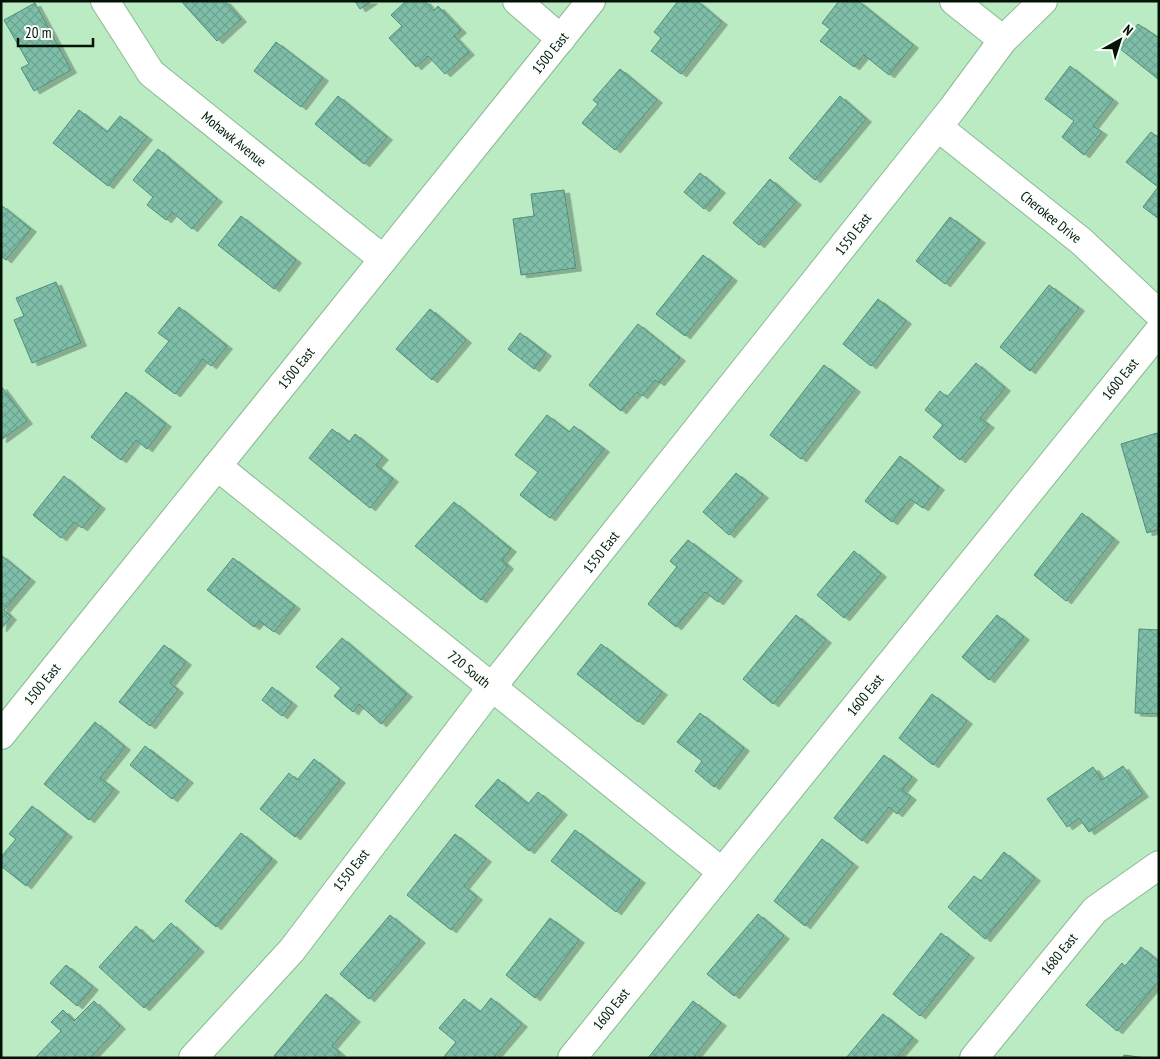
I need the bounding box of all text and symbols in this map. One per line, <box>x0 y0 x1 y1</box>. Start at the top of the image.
scale bar <box>18 15 92 47</box>
north arrow <box>1095 15 1145 65</box>
text: N <box>1120 21 1137 39</box>
text: 20 m <box>25 23 51 42</box>
street label: 1500 East <box>528 28 572 77</box>
street label: Mohawk Avenue <box>198 107 270 171</box>
street label: Cherokee Drive <box>1017 187 1085 247</box>
street label: 1550 East <box>831 209 875 259</box>
street label: 1500 East <box>274 343 318 392</box>
street label: 1600 East <box>1098 354 1142 403</box>
street label: 1550 East <box>579 527 623 577</box>
street label: 720 South <box>444 646 494 692</box>
street label: 1500 East <box>20 659 64 708</box>
street label: 1600 East <box>843 670 887 719</box>
street label: 1550 East <box>329 845 373 895</box>
street label: 1680 East <box>1037 929 1081 978</box>
street label: 1600 East <box>589 984 633 1033</box>

